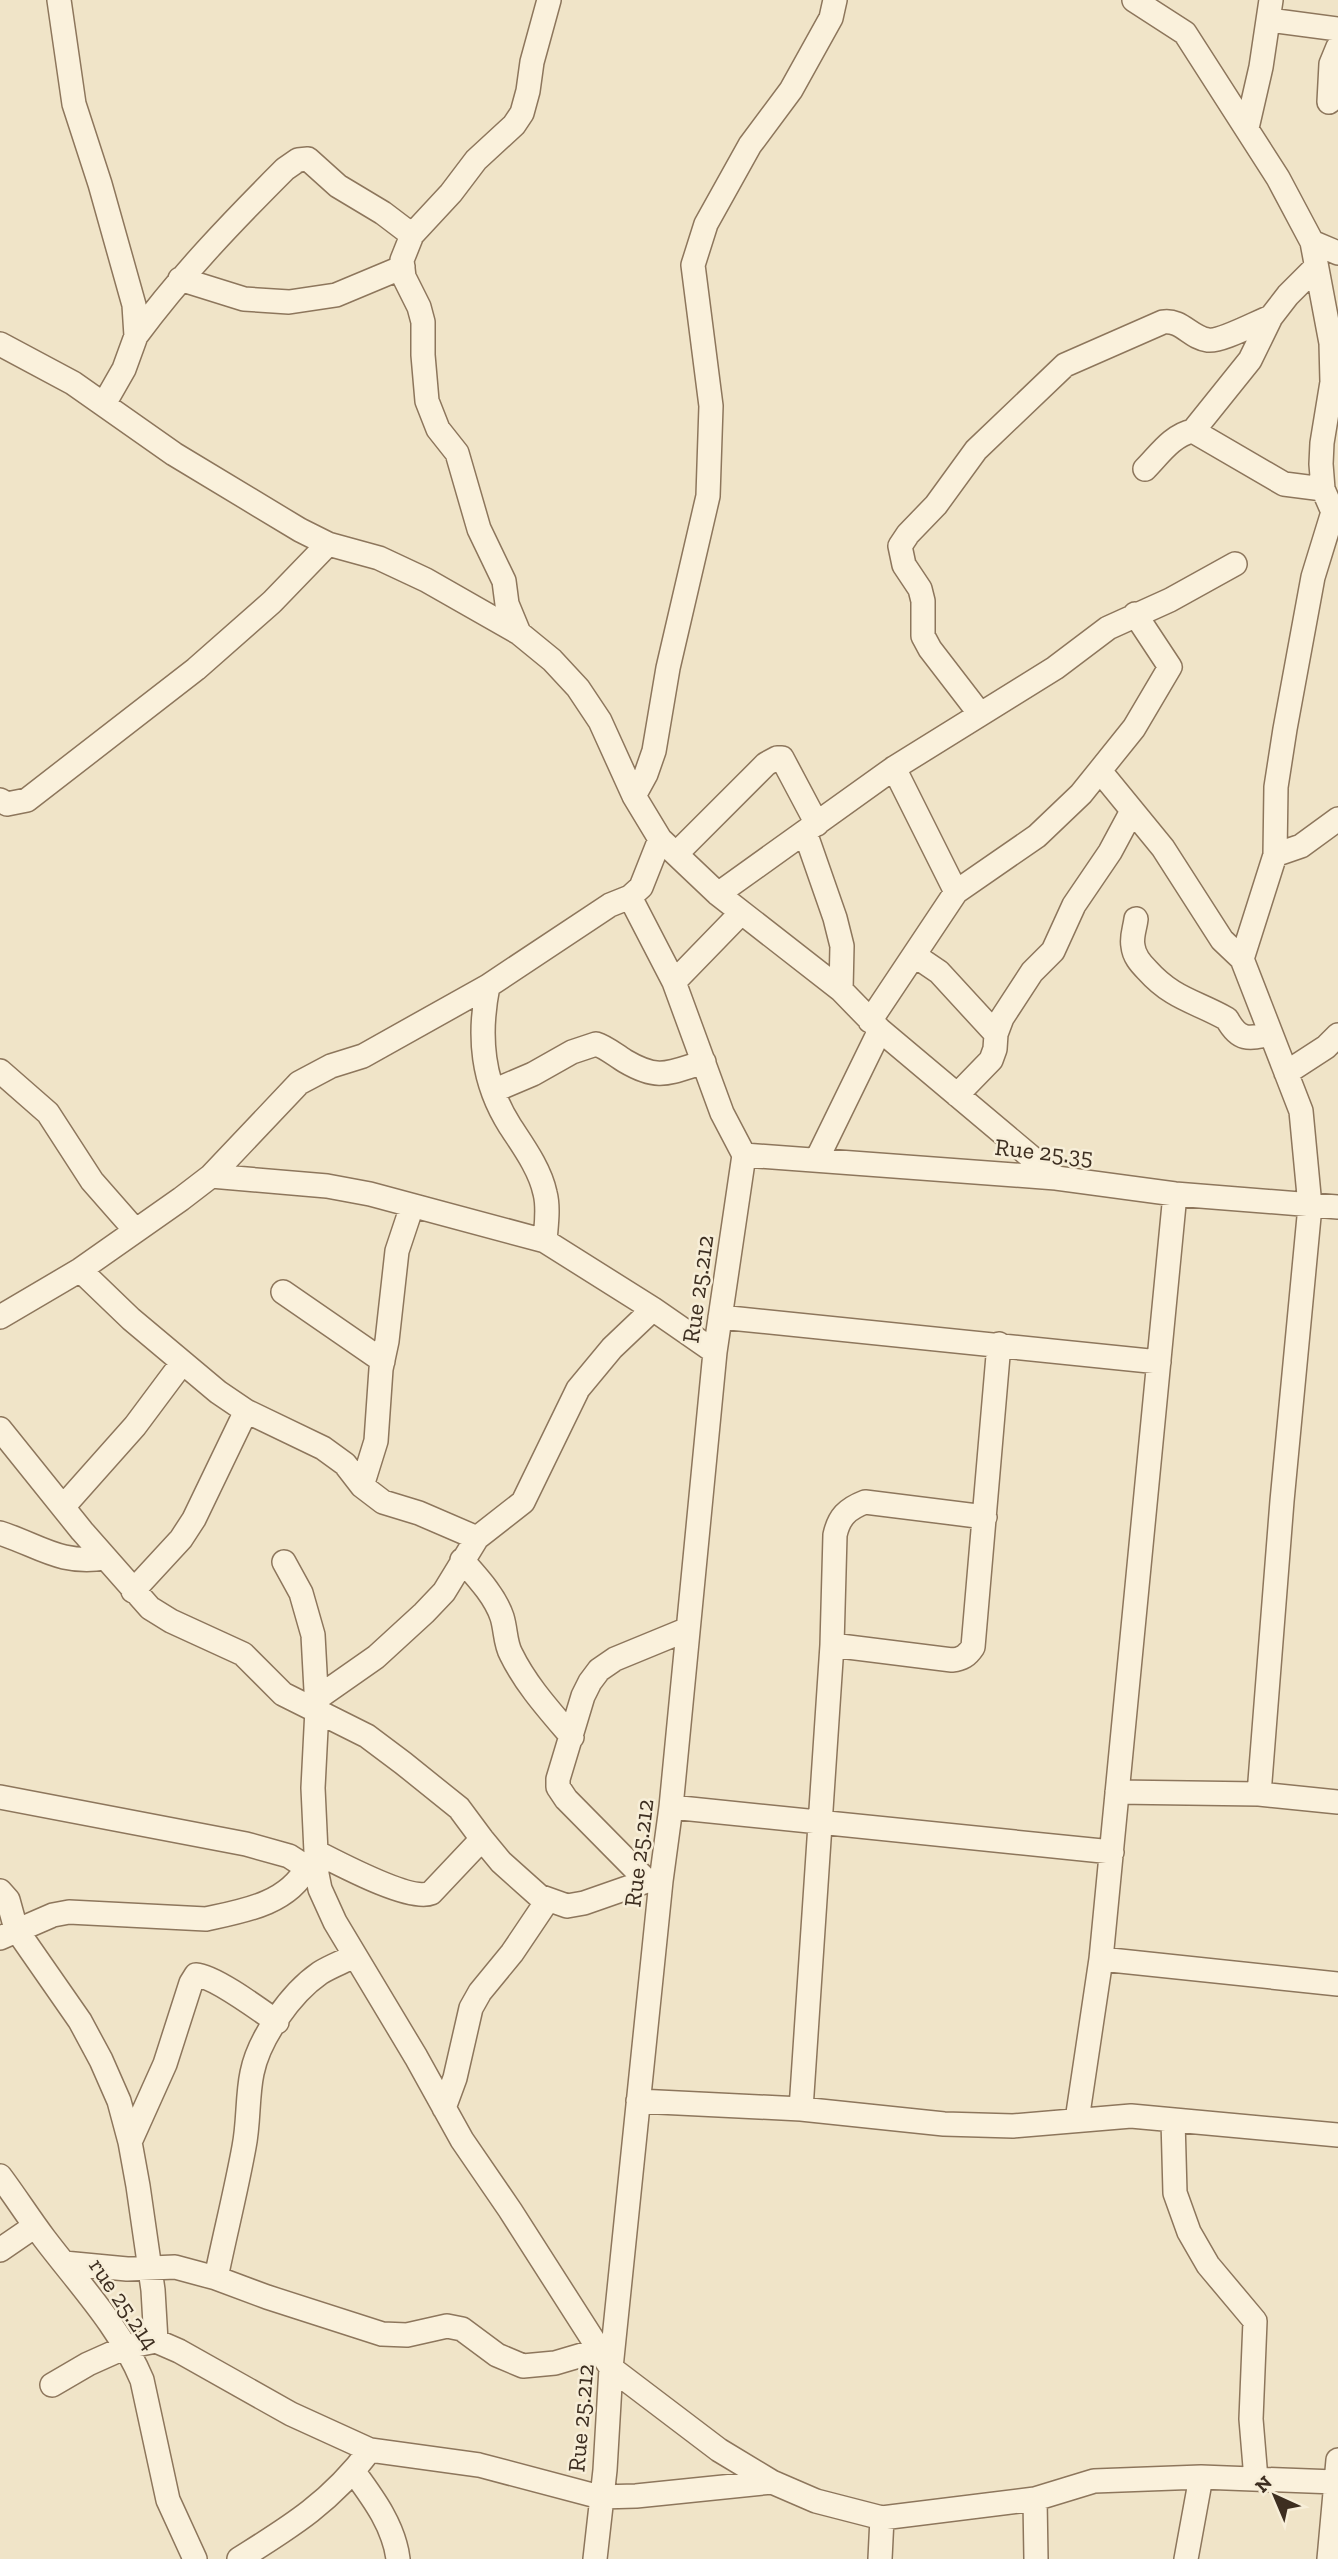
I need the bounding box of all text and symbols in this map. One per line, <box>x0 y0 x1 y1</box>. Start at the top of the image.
street label: Rue 25.35 <box>993 1132 1095 1171</box>
street label: Rue 25.212 <box>676 1233 719 1345</box>
street label: Rue 25.212 <box>617 1797 660 1909</box>
street label: rue 25.214 <box>83 2252 166 2355</box>
street label: Rue 25.212 <box>561 2363 600 2473</box>
north arrow <box>1240 2461 1310 2531</box>
text: N <box>1250 2471 1277 2497</box>

